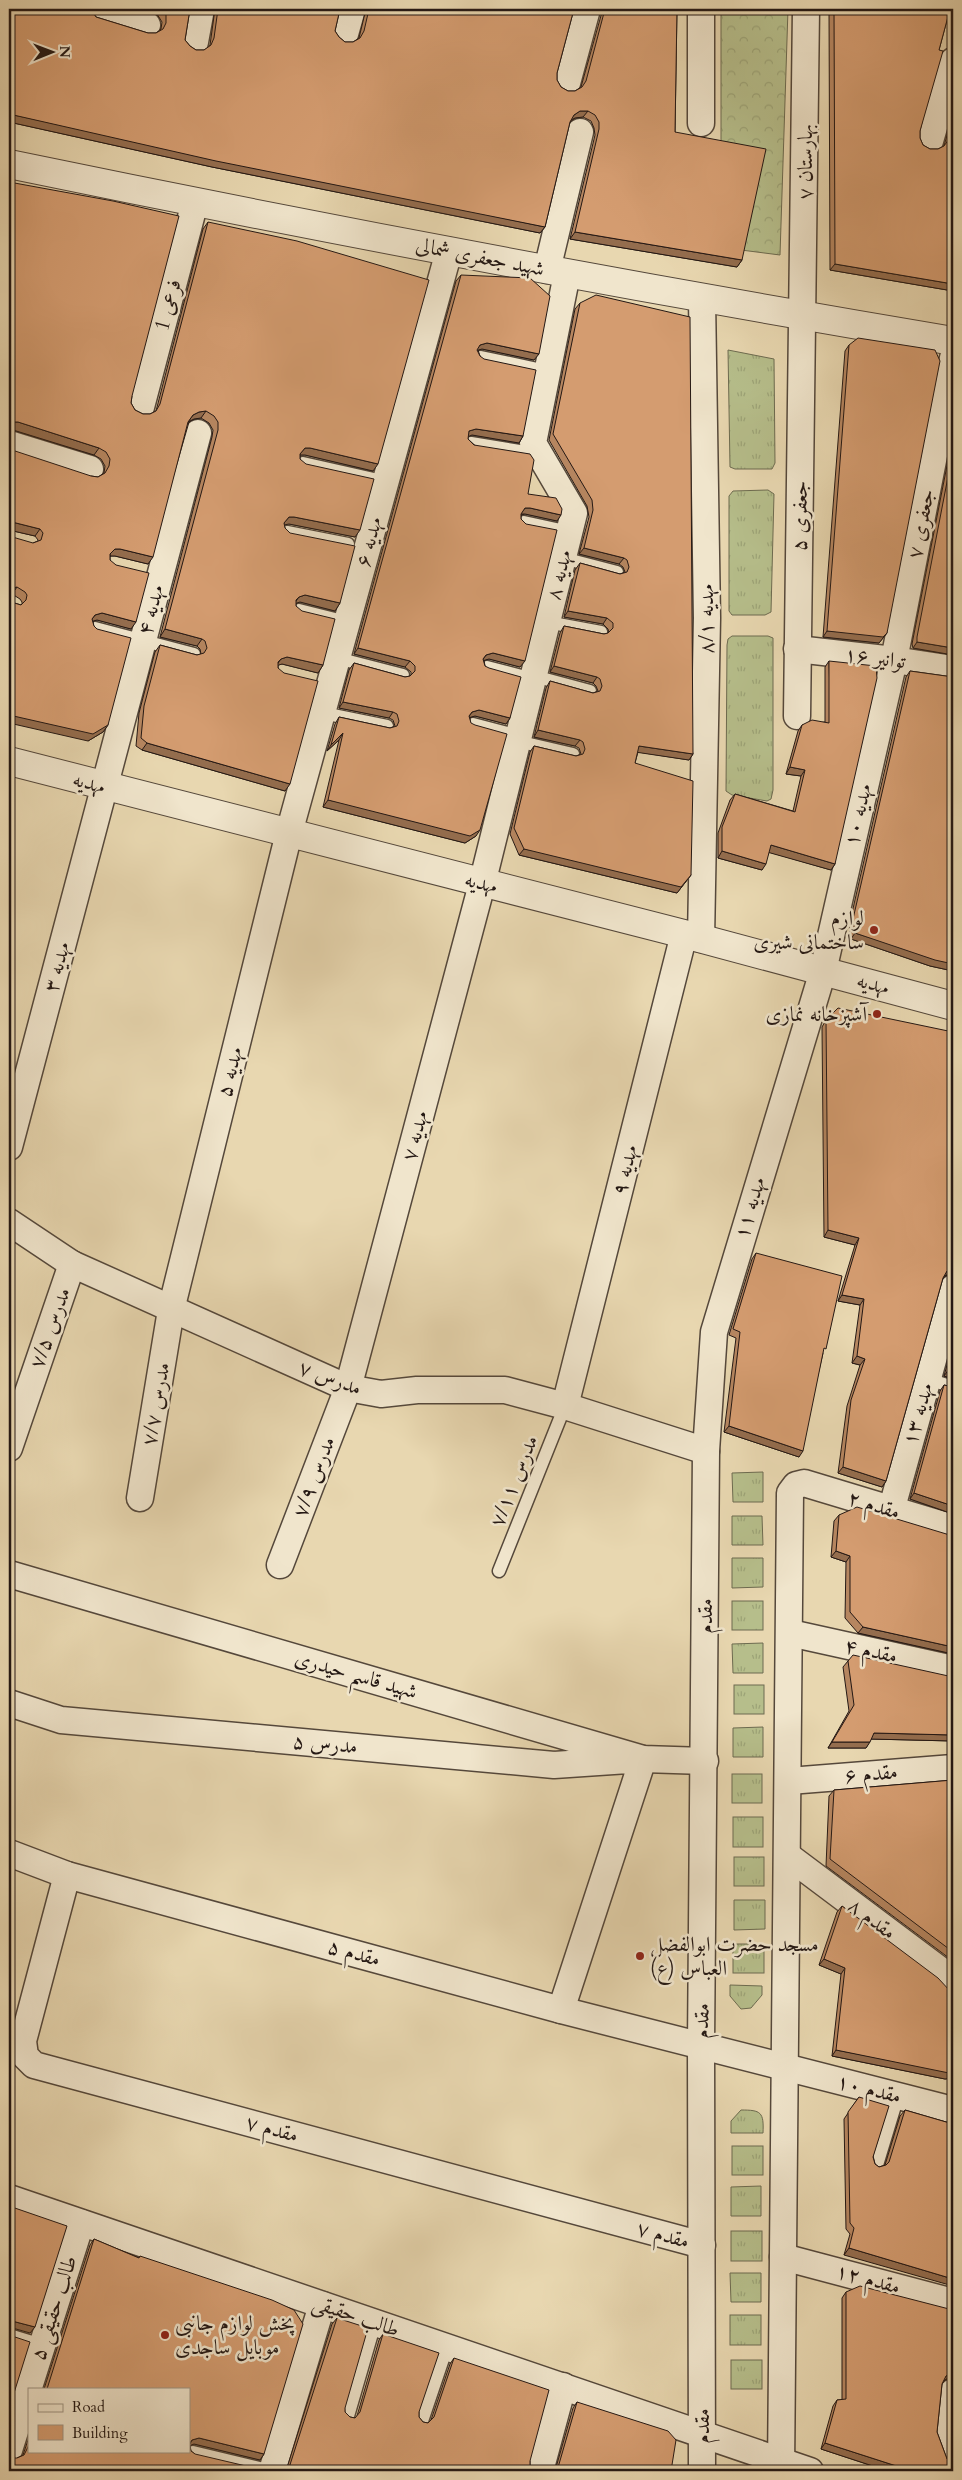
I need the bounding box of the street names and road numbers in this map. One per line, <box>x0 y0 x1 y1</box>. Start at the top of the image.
street label: بهارستان ۷ <box>791 124 820 200</box>
street label: شهید جعفری شمالی <box>413 230 547 284</box>
street label: فرعی 1 <box>147 276 189 334</box>
street label: جعفری ۵ <box>785 480 815 552</box>
street label: جعفری ۷ <box>900 487 942 561</box>
street label: مهدیه ۶ <box>348 514 390 570</box>
street label: مهدیه ۸ <box>539 547 579 603</box>
street label: مهدیه ۴ <box>130 582 172 638</box>
street label: مهدیه ۸/۱ <box>692 584 721 654</box>
street label: توانیر ۱۶ <box>843 640 908 676</box>
street label: مهدیه <box>69 765 109 801</box>
street label: مهدیه ۱۰ <box>837 781 879 849</box>
street label: مهدیه <box>462 865 500 901</box>
street label: مهدیه ۳ <box>36 939 78 995</box>
street label: مهدیه <box>853 966 893 1002</box>
street label: مهدیه ۵ <box>210 1044 250 1100</box>
street label: مهدیه ۷ <box>394 1108 436 1164</box>
street label: مهدیه ۹ <box>605 1142 645 1198</box>
street label: مهدیه ۱۱ <box>727 1174 773 1242</box>
street label: مدرس ۷/۵ <box>22 1283 78 1373</box>
street label: مدرس ۷ <box>294 1353 366 1403</box>
street label: مدرس ۷/۷ <box>134 1360 178 1448</box>
street label: مهدیه ۱۳ <box>895 1380 941 1448</box>
street label: مدرس ۷/۱۱ <box>482 1431 546 1531</box>
street label: مدرس ۷/۹ <box>285 1432 343 1522</box>
street label: مقدم ۲ <box>843 1483 904 1530</box>
street label: مقدم <box>691 1598 723 1634</box>
street label: مقدم ۴ <box>841 1631 900 1674</box>
street label: شهید قاسم حیدری <box>290 1644 421 1712</box>
street label: مدرس ۵ <box>291 1727 359 1761</box>
street label: مقدم ۶ <box>843 1757 899 1794</box>
street label: مقدم ۸ <box>840 1891 902 1949</box>
street label: مقدم ۵ <box>324 1932 384 1977</box>
street label: مقدم <box>687 2003 720 2039</box>
street label: مقدم ۱۰ <box>833 2067 904 2114</box>
street label: مقدم ۷ <box>242 2108 302 2153</box>
street label: مقدم ۷ <box>633 2214 693 2259</box>
street label: طالب حقیقی ۵ <box>23 2252 85 2364</box>
street label: مقدم ۱۲ <box>832 2256 903 2304</box>
street label: طالب حقیقی <box>309 2288 403 2344</box>
street label: مقدم <box>688 2408 720 2444</box>

